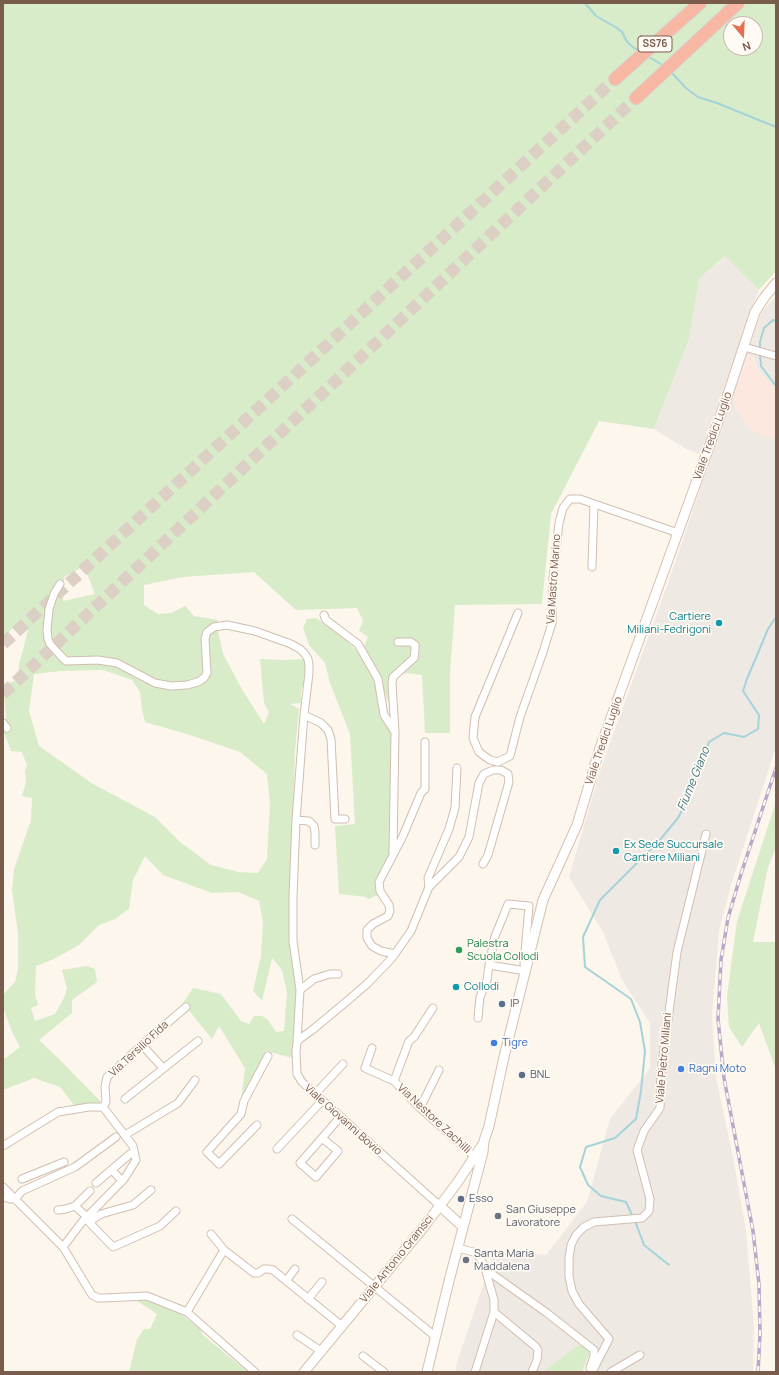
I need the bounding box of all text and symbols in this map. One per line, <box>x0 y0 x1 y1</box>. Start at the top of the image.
north arrow <box>723 16 763 56</box>
road number: SS76 <box>638 36 672 52</box>
text: N <box>741 38 753 55</box>
street label: Viale Tredici Luglio <box>691 390 735 482</box>
street label: Via Mastro Marino <box>544 534 564 624</box>
place label: Cartiere Miliani-Fedrigoni <box>627 610 711 636</box>
marker: Cartiere Miliani-Fedrigoni <box>714 618 724 628</box>
street label: Viale Tredici Luglio <box>583 695 625 787</box>
water label: Fiume Giano <box>675 745 713 813</box>
place label: Ex Sede Succursale Cartiere Miliani <box>624 838 723 864</box>
marker: Ex Sede Succursale Cartiere Miliani <box>611 846 621 856</box>
place label: Palestra Scuola Collodi <box>467 937 539 963</box>
marker: Palestra Scuola Collodi <box>454 945 464 955</box>
place label: Collodi <box>464 980 499 994</box>
marker: Collodi <box>451 982 461 992</box>
place label: IP <box>510 997 519 1011</box>
marker: IP <box>497 999 507 1009</box>
street label: Viale Pietro Miliani <box>653 1012 675 1104</box>
street label: Via Tersilio Fida <box>107 1018 171 1080</box>
place label: Tigre <box>502 1036 528 1050</box>
marker: Tigre <box>489 1038 499 1048</box>
place label: Ragni Moto <box>689 1062 746 1076</box>
marker: Ragni Moto <box>676 1064 686 1074</box>
place label: BNL <box>530 1068 550 1082</box>
marker: BNL <box>517 1070 527 1080</box>
street label: Via Nestore Zachilli <box>394 1081 474 1157</box>
street label: Viale Giovanni Bovio <box>301 1082 385 1158</box>
place label: Esso <box>469 1192 493 1206</box>
marker: Esso <box>456 1194 466 1204</box>
place label: San Giuseppe Lavoratore <box>506 1203 576 1229</box>
marker: San Giuseppe Lavoratore <box>493 1211 503 1221</box>
street label: Viale Antonio Gramsci <box>357 1212 437 1306</box>
place label: Santa Maria Maddalena <box>474 1247 534 1273</box>
marker: Santa Maria Maddalena <box>461 1255 471 1265</box>

